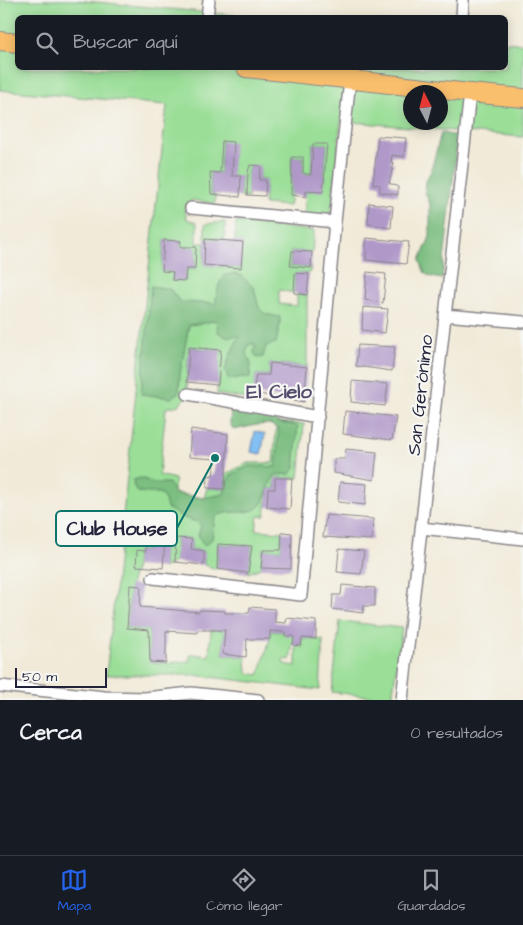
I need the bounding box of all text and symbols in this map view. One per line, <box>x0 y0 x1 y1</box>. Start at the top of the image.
search box <box>15 15 508 70</box>
icon: search <box>33 29 61 57</box>
text: Buscar aquí <box>73 29 177 56</box>
north arrow <box>403 85 448 130</box>
street label: San Gerónimo <box>401 333 440 457</box>
district label: El Cielo <box>246 378 312 406</box>
callout: Club House <box>56 511 177 546</box>
text: Club House <box>66 515 168 543</box>
scale bar <box>15 665 108 688</box>
text: 50 m <box>22 667 57 687</box>
text: Cerca <box>20 718 82 747</box>
text: 0 resultados <box>411 722 503 744</box>
tab: Mapa <box>58 866 91 916</box>
tab: Cómo llegar <box>206 866 282 916</box>
tab: Guardados <box>397 866 465 916</box>

